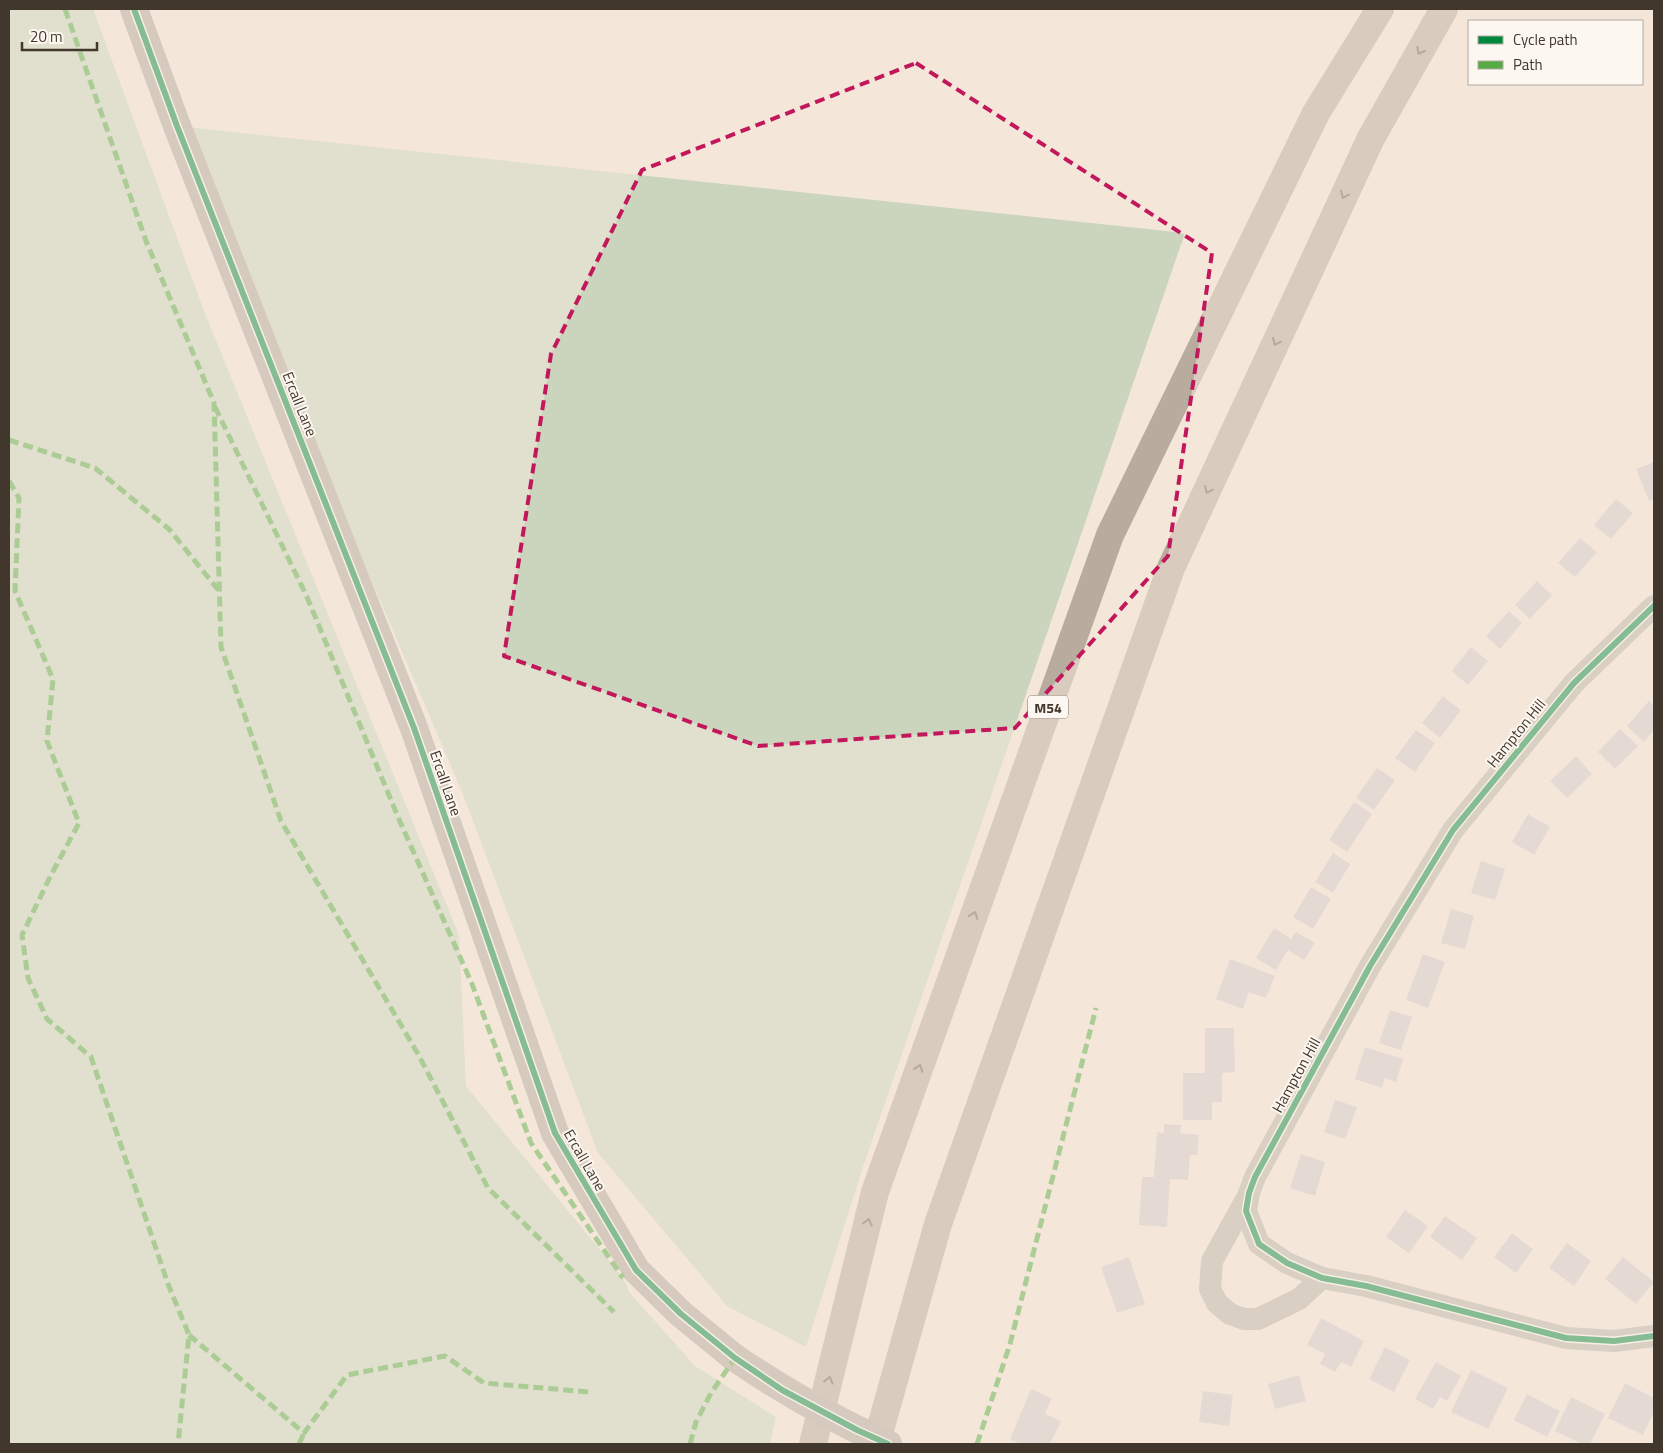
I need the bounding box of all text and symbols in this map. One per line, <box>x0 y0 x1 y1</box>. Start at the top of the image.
scale bar <box>22 20 98 52</box>
legend <box>1468 20 1643 85</box>
text: 20 m <box>30 25 63 48</box>
text: Cycle path <box>1513 28 1578 51</box>
one-way arrow <box>1416 46 1426 55</box>
text: Path <box>1513 53 1543 76</box>
one-way arrow <box>1340 190 1350 199</box>
one-way arrow <box>1272 337 1282 346</box>
street label: Ercall Lane <box>277 368 323 440</box>
one-way arrow <box>1203 485 1214 494</box>
street label: Hampton Hill <box>1481 694 1551 772</box>
road number: M54 <box>1028 696 1068 719</box>
street label: Ercall Lane <box>424 747 468 819</box>
one-way arrow <box>968 911 978 920</box>
street label: Hampton Hill <box>1266 1033 1326 1117</box>
one-way arrow <box>913 1064 923 1073</box>
street label: Ercall Lane <box>558 1125 612 1195</box>
one-way arrow <box>862 1218 873 1227</box>
one-way arrow <box>823 1375 834 1384</box>

